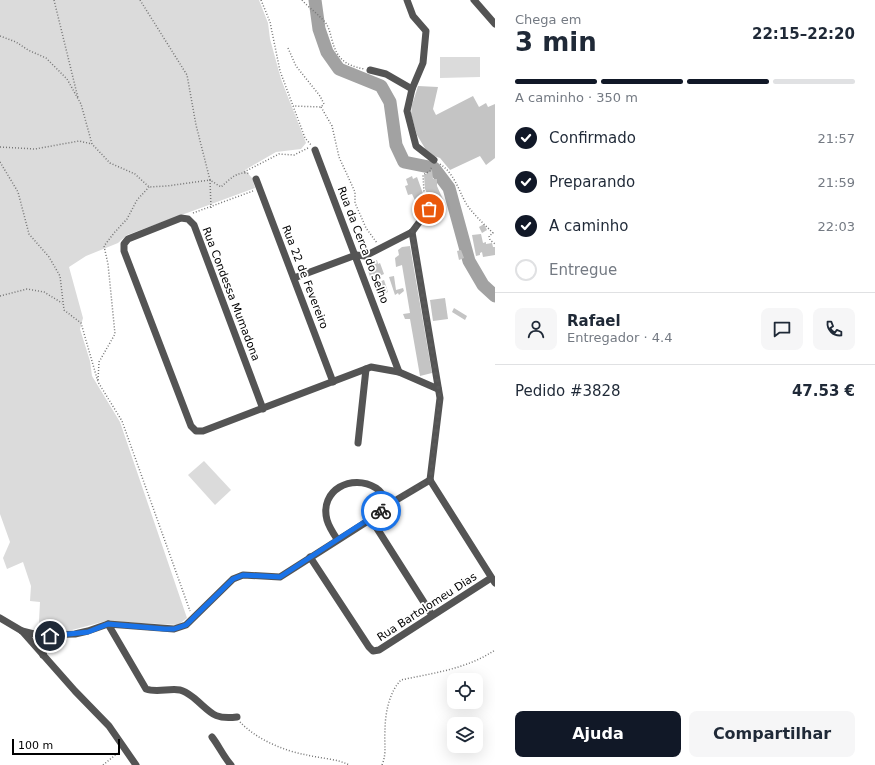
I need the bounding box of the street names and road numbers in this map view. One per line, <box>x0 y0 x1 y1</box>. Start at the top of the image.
street label: Rua da Cerca do Selho <box>335 185 391 306</box>
street label: Rua 22 de Fevereiro <box>279 223 331 331</box>
street label: Rua Condessa Mumadona <box>199 225 263 363</box>
street label: Rua Bartolomeu Dias <box>375 570 479 644</box>

